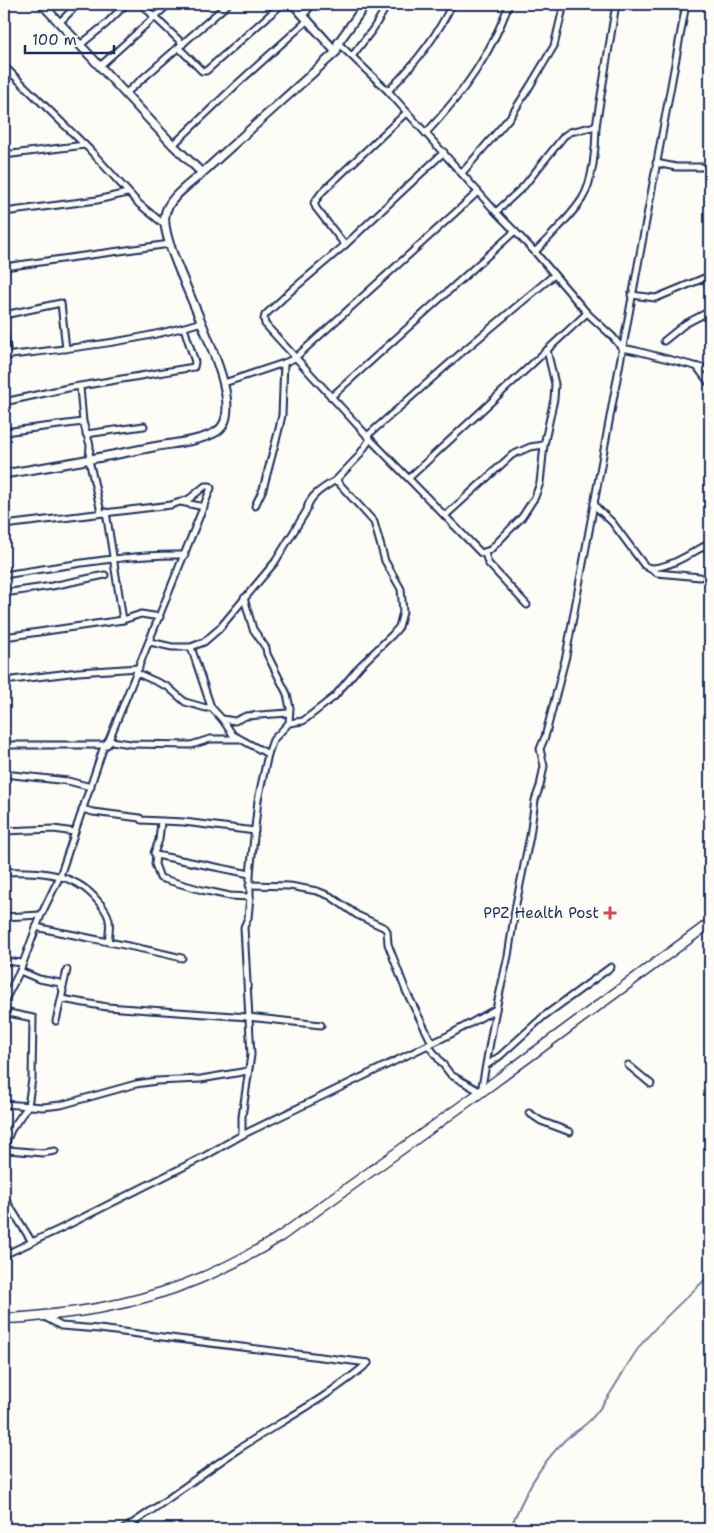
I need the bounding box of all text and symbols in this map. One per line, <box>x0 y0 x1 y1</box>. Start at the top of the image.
scale bar <box>25 22 114 54</box>
text: 100 m <box>32 30 77 50</box>
place label: PPZ Health Post <box>483 903 599 923</box>
marker: PPZ Health Post <box>603 906 617 920</box>

